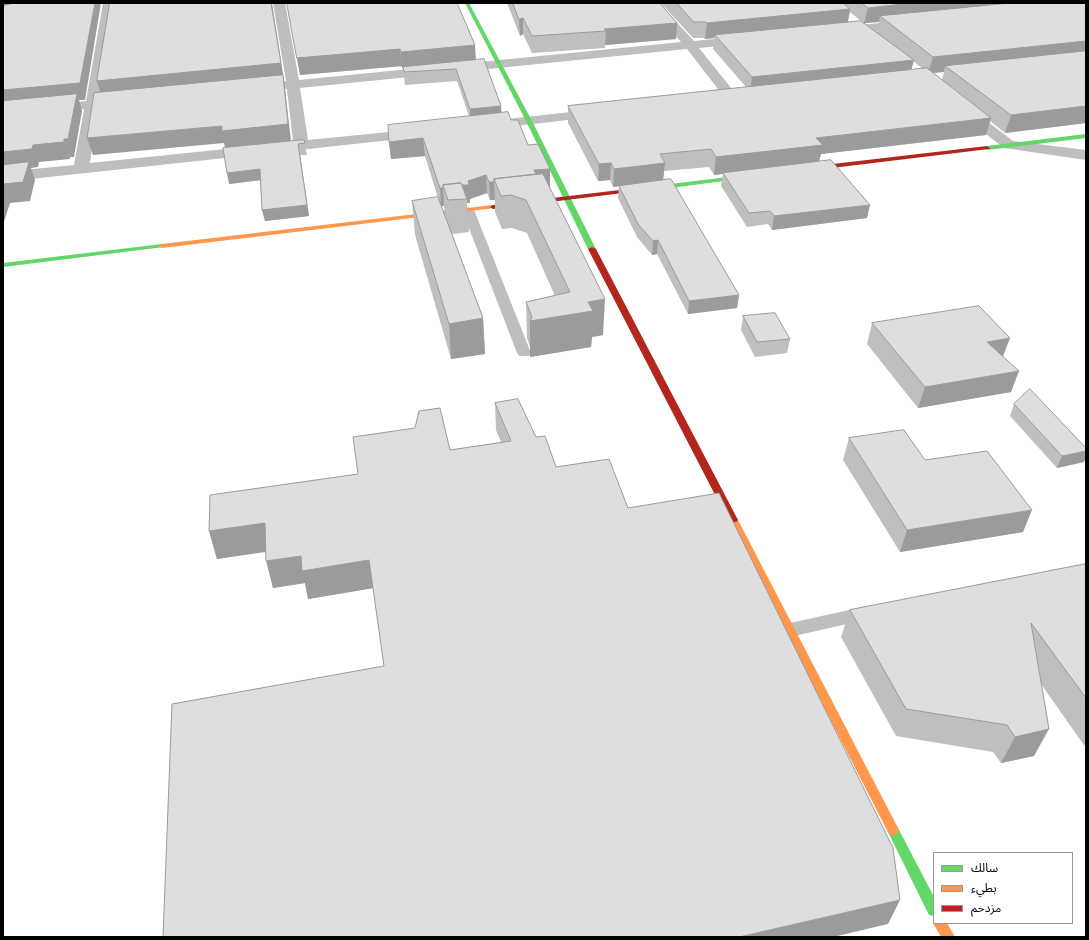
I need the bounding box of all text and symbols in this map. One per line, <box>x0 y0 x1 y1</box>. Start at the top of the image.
legend <box>933 852 1073 924</box>
text: سالك <box>971 860 998 876</box>
text: بطيء <box>971 880 997 896</box>
text: مزدحم <box>971 900 1001 916</box>

